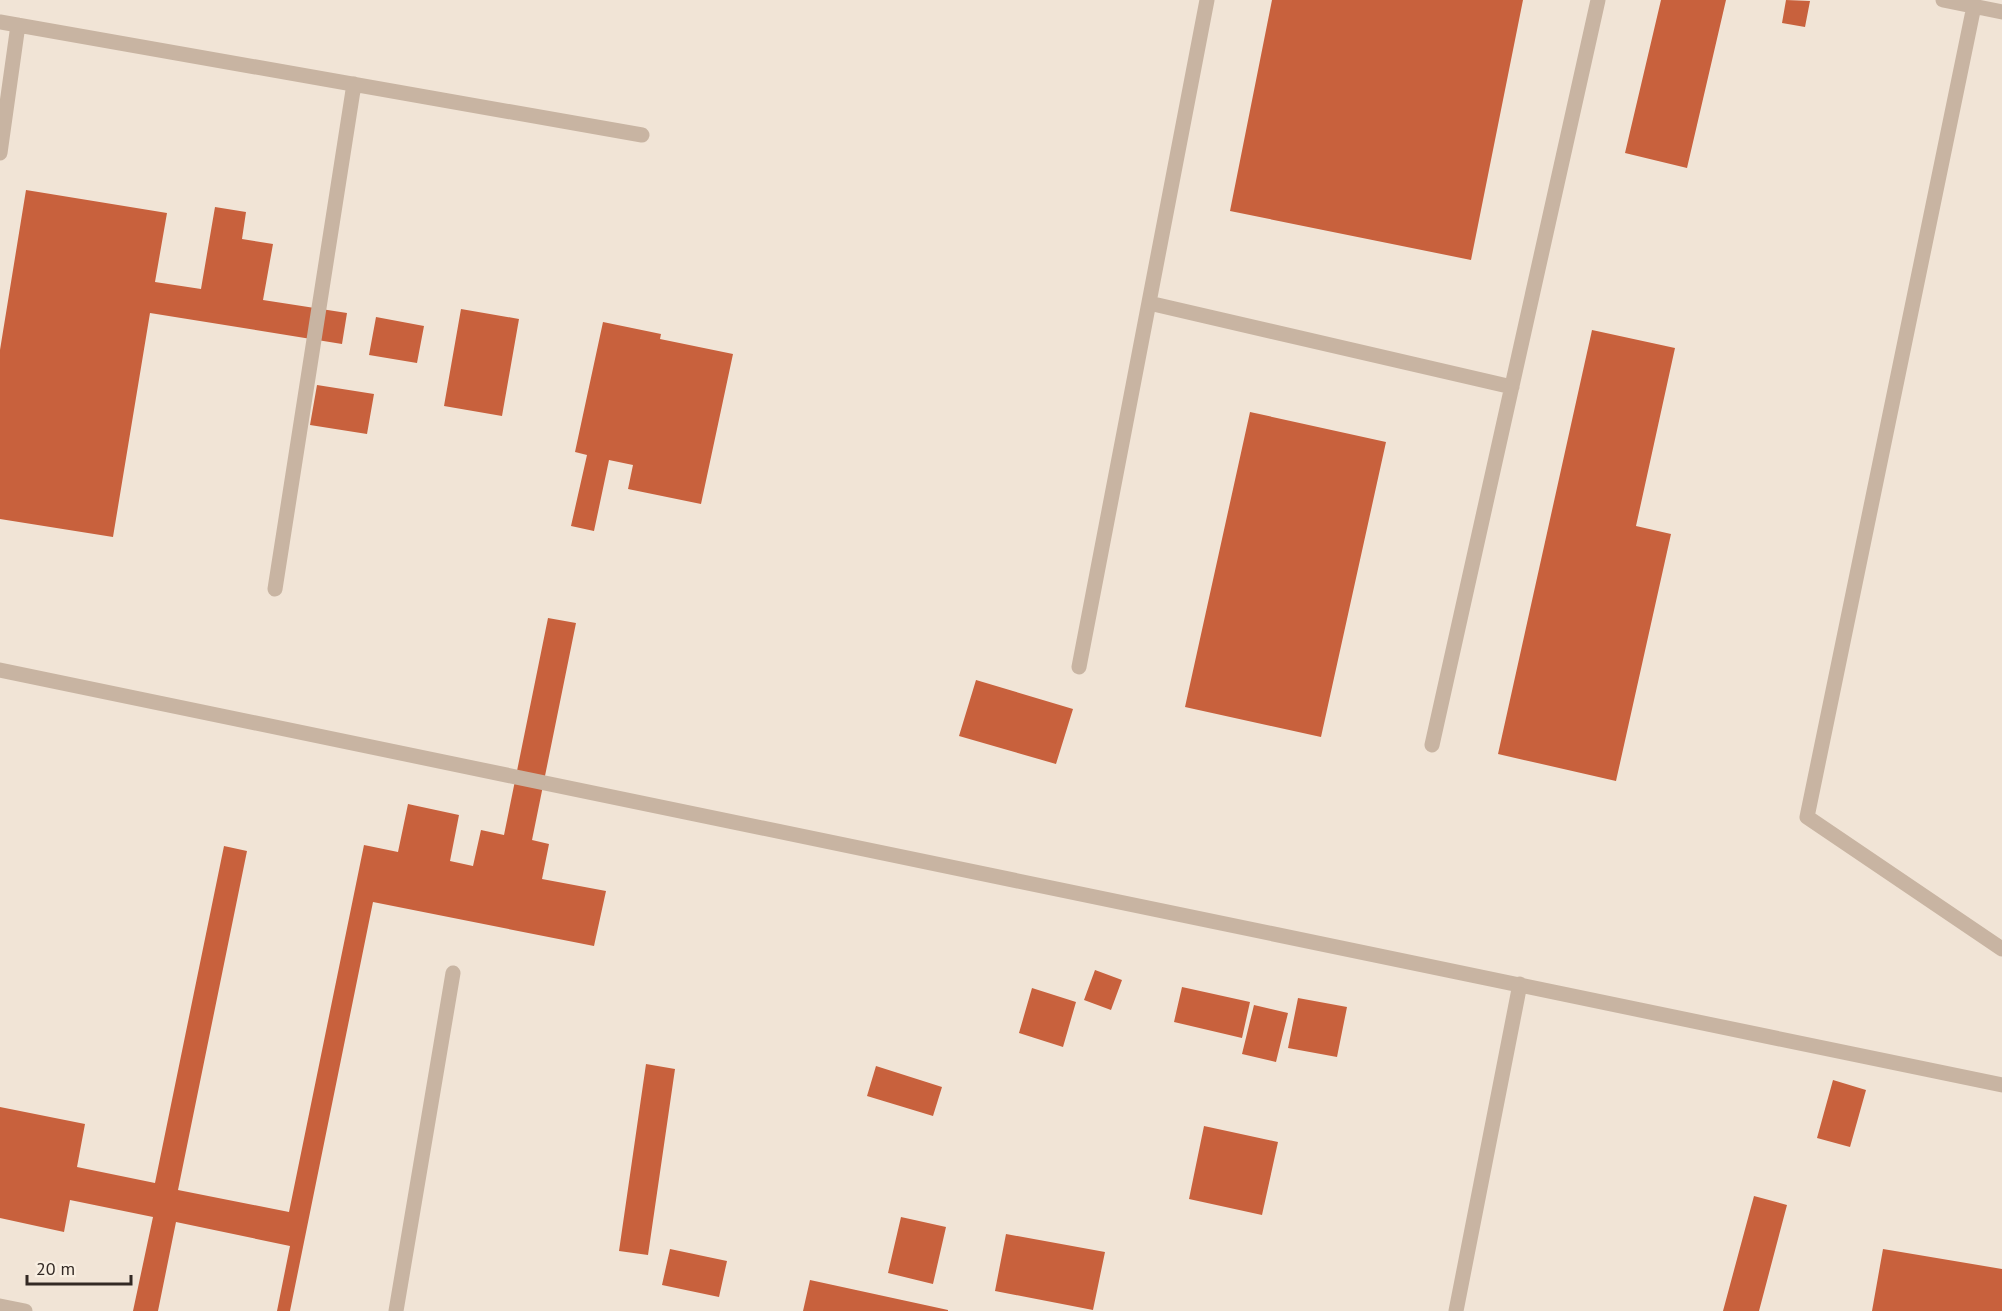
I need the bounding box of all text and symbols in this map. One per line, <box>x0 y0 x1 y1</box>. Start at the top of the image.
scale bar <box>27 1248 130 1286</box>
text: 20 m <box>36 1257 75 1280</box>

